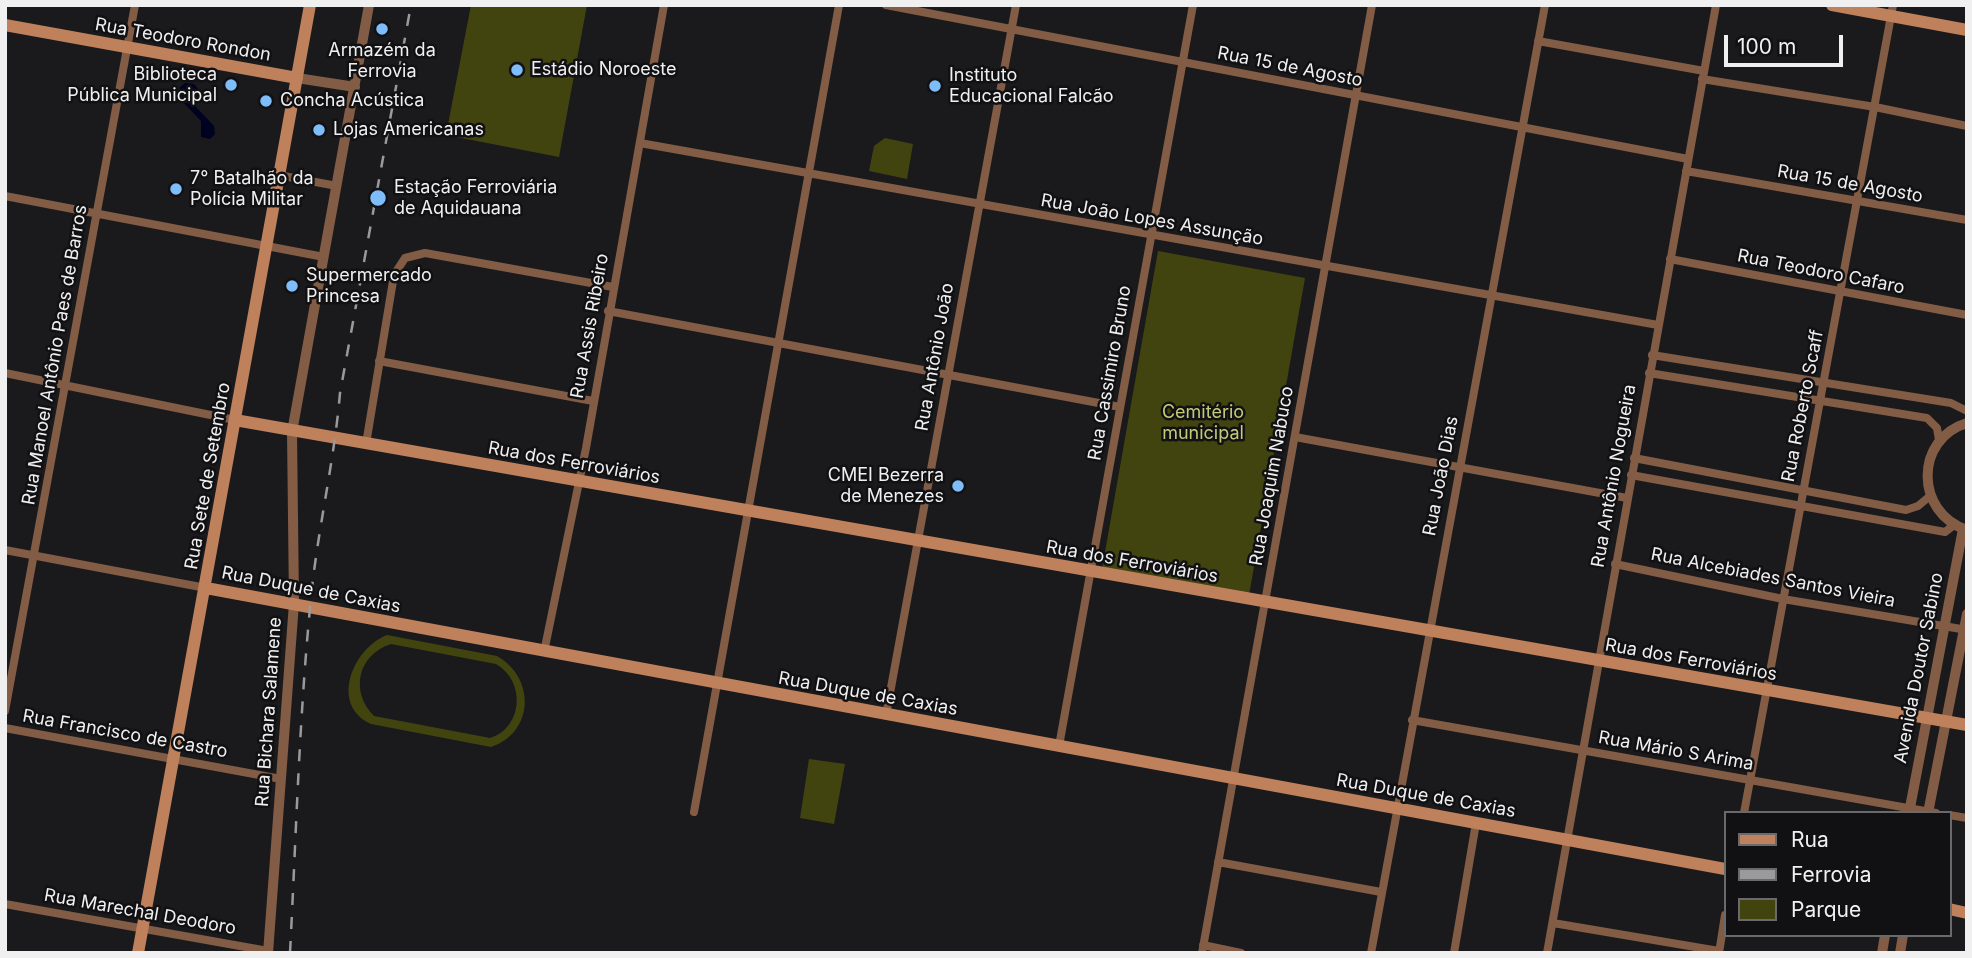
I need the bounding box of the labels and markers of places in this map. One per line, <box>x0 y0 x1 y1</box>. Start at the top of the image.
marker: Armazém da Ferrovia <box>374 21 390 37</box>
place label: Armazém da Ferrovia <box>328 40 436 82</box>
place label: Estádio Noroeste <box>531 59 676 81</box>
marker: Estádio Noroeste <box>509 62 525 78</box>
place label: Biblioteca Pública Municipal <box>67 64 217 106</box>
place label: Instituto Educacional Falcão <box>949 65 1114 108</box>
marker: Biblioteca Pública Municipal <box>223 77 239 93</box>
marker: Instituto Educacional Falcão <box>927 78 943 94</box>
place label: Concha Acústica <box>280 90 424 112</box>
marker: Concha Acústica <box>258 93 274 109</box>
place label: Lojas Americanas <box>333 119 484 141</box>
marker: Lojas Americanas <box>311 122 327 138</box>
place label: 7° Batalhão da Polícia Militar <box>190 168 314 210</box>
place label: Estação Ferroviária de Aquidauana <box>394 177 557 220</box>
marker: 7° Batalhão da Polícia Militar <box>168 181 184 197</box>
marker: Estação Ferroviária de Aquidauana <box>368 188 388 208</box>
place label: Supermercado Princesa <box>306 265 432 308</box>
marker: Supermercado Princesa <box>284 278 300 294</box>
place label: CMEI Bezerra de Menezes <box>828 465 944 508</box>
marker: CMEI Bezerra de Menezes <box>950 478 966 494</box>

